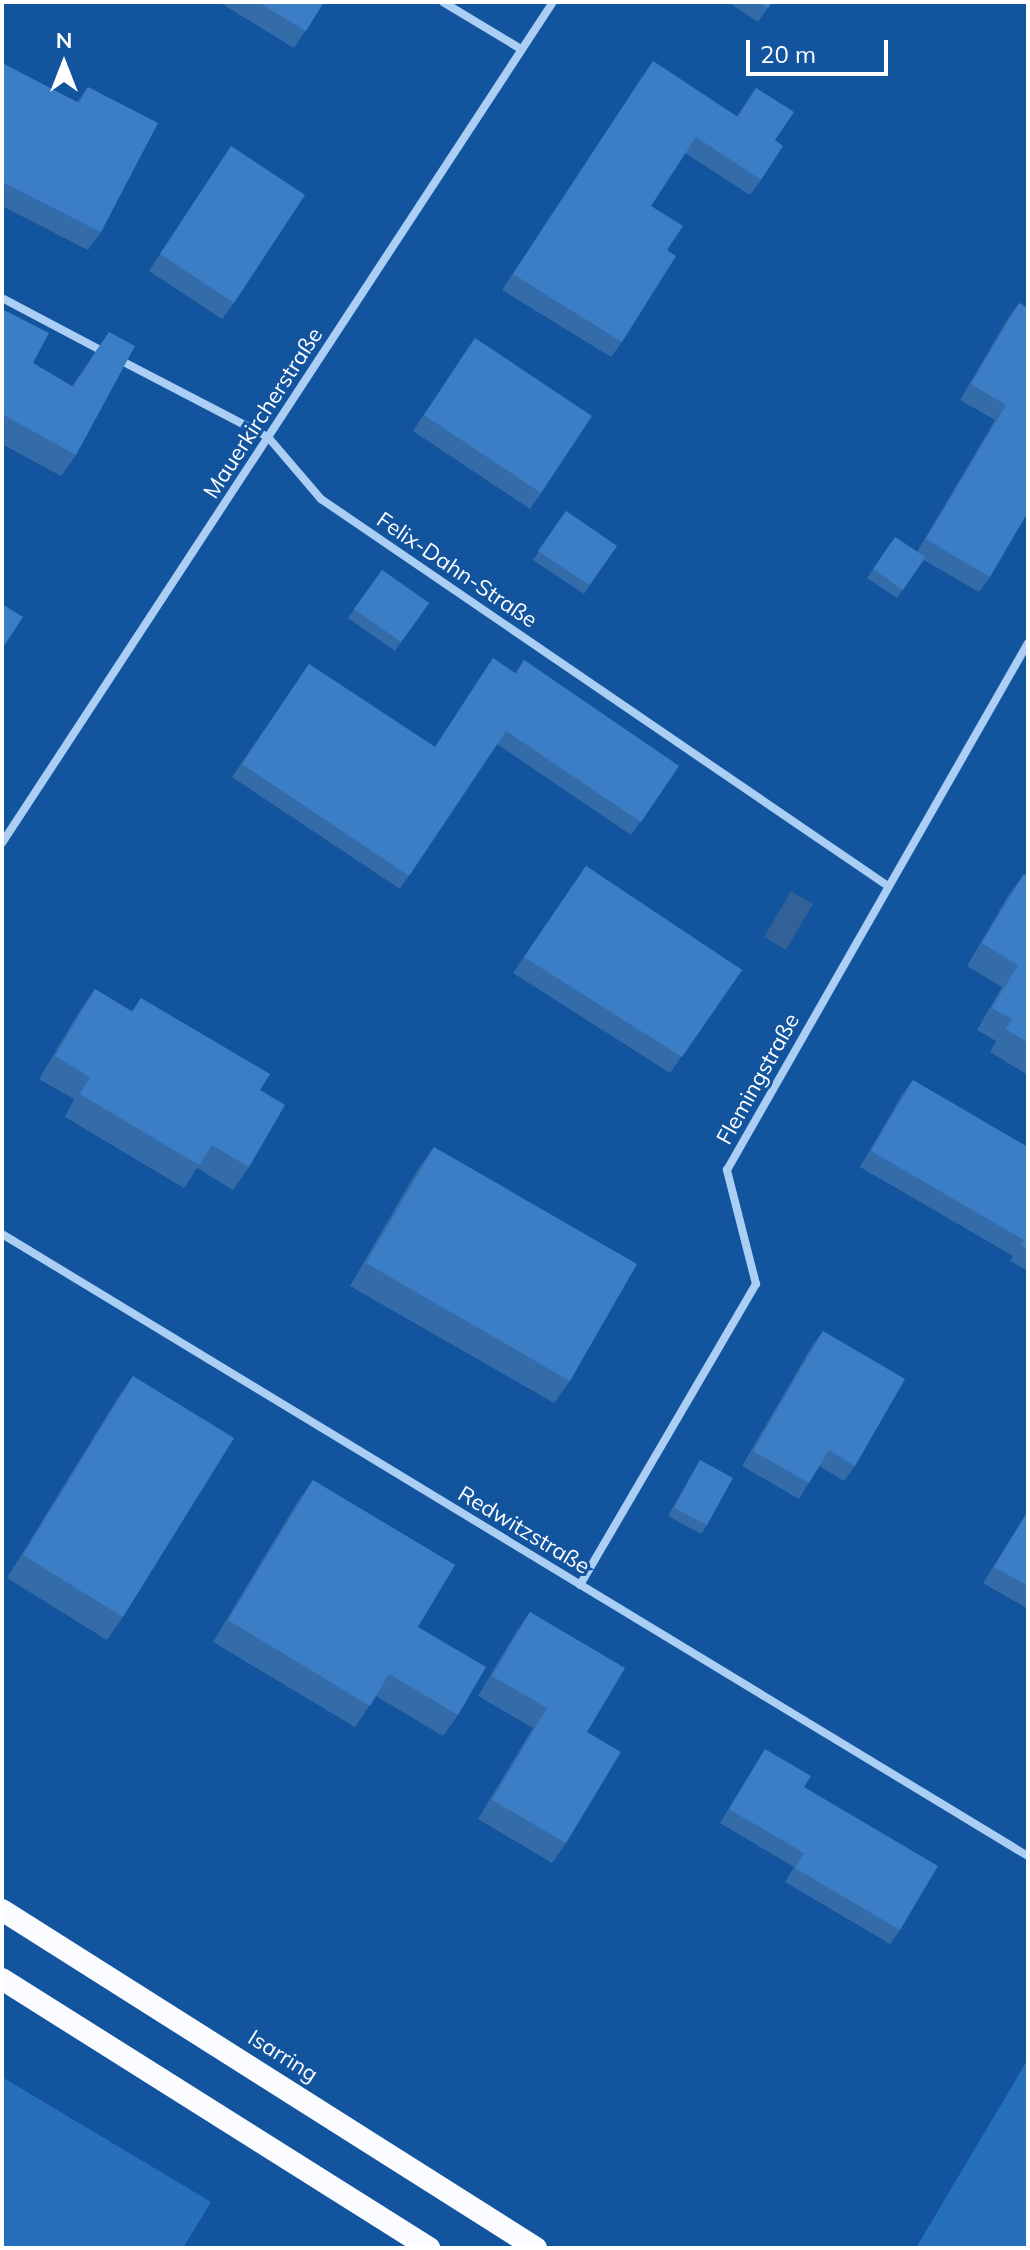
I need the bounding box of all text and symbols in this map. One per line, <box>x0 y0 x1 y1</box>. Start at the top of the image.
north arrow <box>24 24 104 104</box>
scale bar <box>750 24 892 74</box>
text: N <box>56 26 72 54</box>
text: 20 m <box>760 39 816 69</box>
street label: Mauerkircherstraße <box>198 323 328 503</box>
street label: Felix-Dahn-Straße <box>372 507 542 633</box>
street label: Flemingstraße <box>711 1009 805 1149</box>
street label: Redwitzstraße <box>453 1480 595 1580</box>
street label: Isarring <box>243 2024 323 2088</box>

